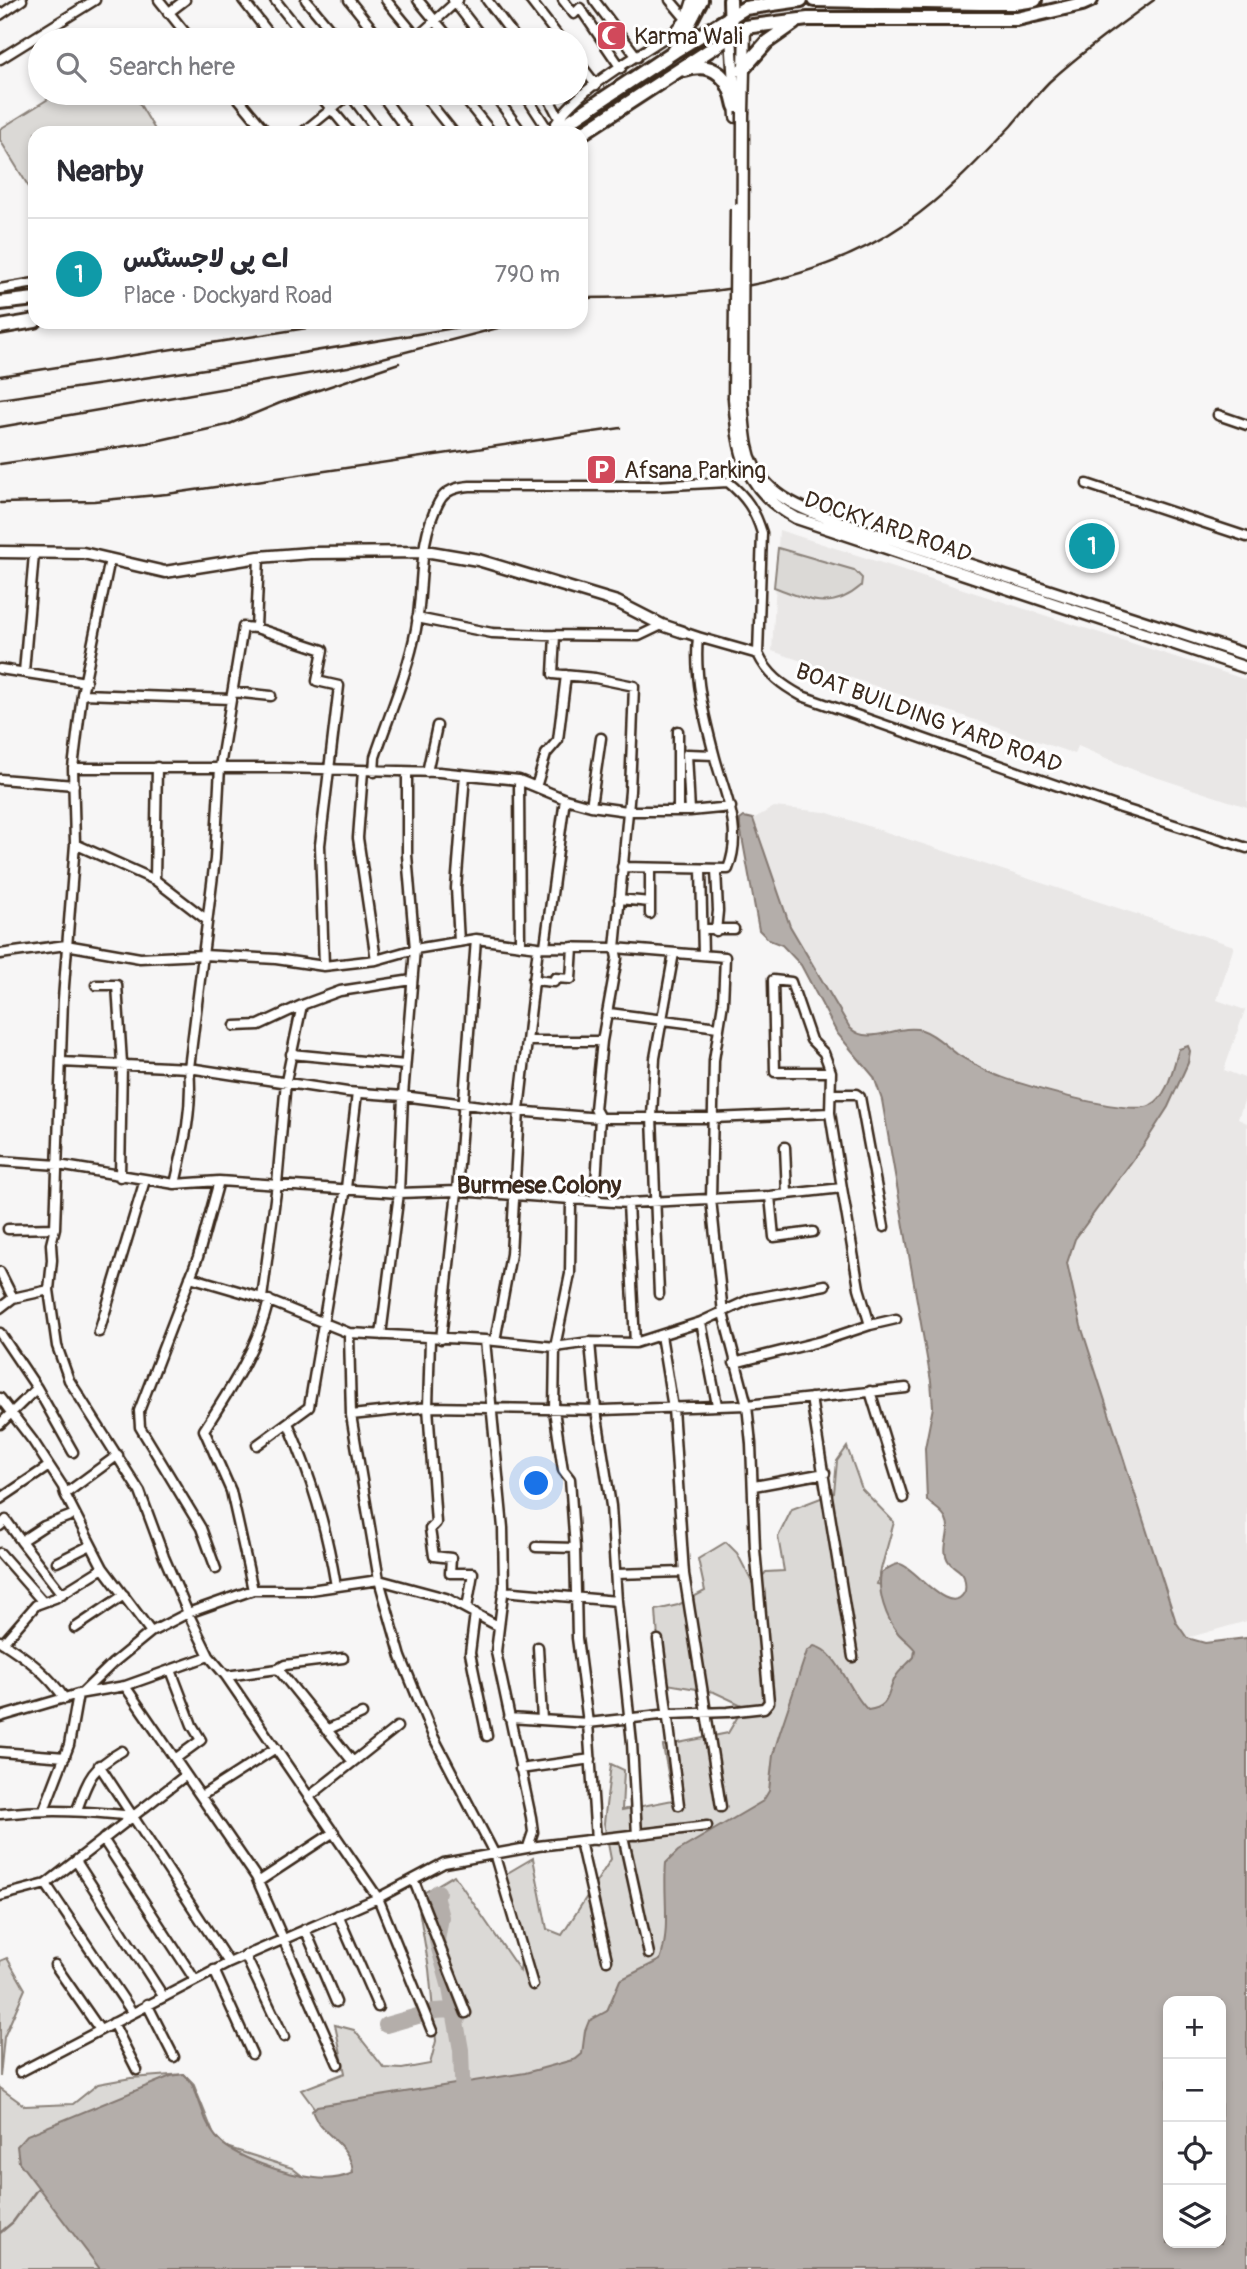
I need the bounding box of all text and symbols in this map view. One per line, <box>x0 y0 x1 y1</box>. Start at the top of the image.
mosque icon: Karma Wali <box>594 19 628 53</box>
place label: Karma Wali <box>634 22 743 51</box>
search box <box>28 28 588 105</box>
icon: search <box>52 48 90 86</box>
text: Search here <box>108 51 235 83</box>
text: Nearby <box>56 153 143 190</box>
text: اے پی لاجسٹکس <box>123 243 289 275</box>
text: 1 <box>75 260 84 289</box>
text: 790 m <box>495 260 560 289</box>
text: Place · Dockyard Road <box>123 281 333 310</box>
parking icon: Afsana Parking <box>584 453 618 487</box>
place label: Afsana Parking <box>624 456 766 485</box>
street label: DOCKYARD ROAD <box>800 485 976 569</box>
pin: 1 <box>1069 520 1115 572</box>
street label: BOAT BUILDING YARD ROAD <box>792 656 1066 780</box>
district label: Burmese Colony <box>457 1171 622 1200</box>
your location <box>519 1466 553 1500</box>
map controls <box>1163 1996 1226 2248</box>
button: + <box>1163 1996 1226 2059</box>
button: − <box>1163 2059 1226 2122</box>
button: locate <box>1163 2122 1226 2185</box>
button: layers <box>1163 2185 1226 2248</box>

